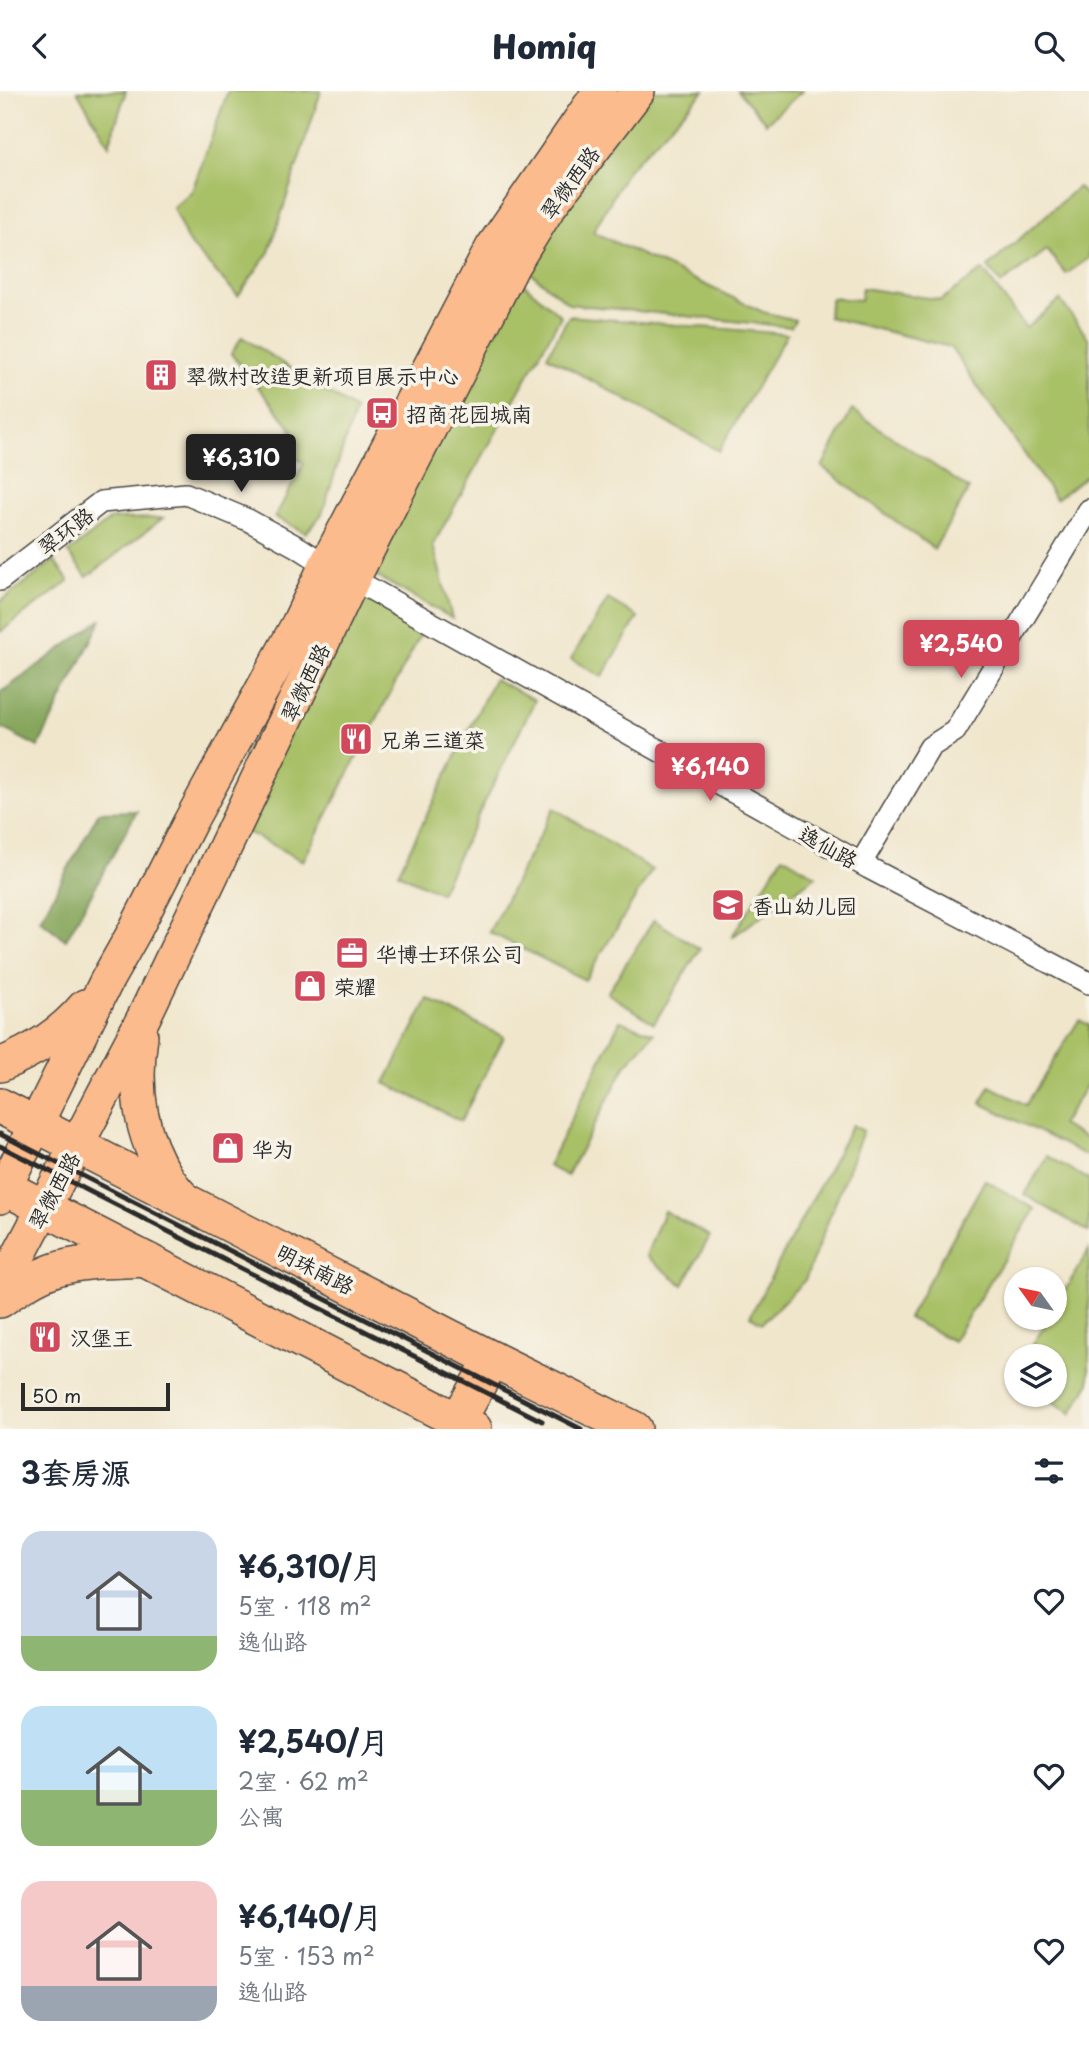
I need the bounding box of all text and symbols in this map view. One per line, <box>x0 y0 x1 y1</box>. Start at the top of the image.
text: Homiq <box>492 22 597 70</box>
icon: back <box>21 27 59 65</box>
icon: search <box>1030 27 1068 65</box>
street label: 翠微西路 <box>531 139 607 225</box>
building icon: 翠微村改造更新项目展示中心 <box>142 356 180 394</box>
place label: 翠微村改造更新项目展示中心 <box>186 359 459 391</box>
bus stop icon: 招商花园城南 <box>363 394 401 432</box>
place label: 招商花园城南 <box>406 397 532 429</box>
pin: ¥6,310 <box>184 435 298 494</box>
text: ¥6,310 <box>202 439 280 474</box>
street label: 翠环路 <box>30 498 100 562</box>
pin: ¥2,540 <box>904 621 1018 680</box>
text: ¥2,540 <box>919 625 1003 660</box>
street label: 翠微西路 <box>271 637 337 727</box>
restaurant icon: 兄弟三道菜 <box>337 720 375 758</box>
place label: 兄弟三道菜 <box>380 723 485 755</box>
pin: ¥6,140 <box>653 743 767 803</box>
text: ¥6,140 <box>671 748 749 783</box>
street label: 逸仙路 <box>794 817 864 875</box>
school or university icon: 香山幼儿园 <box>709 886 747 924</box>
place label: 香山幼儿园 <box>752 889 857 921</box>
office icon: 华博士环保公司 <box>333 934 371 972</box>
place label: 华博士环保公司 <box>376 937 523 969</box>
shop icon: 荣耀 <box>291 967 329 1005</box>
place label: 荣耀 <box>334 970 376 1002</box>
shop icon: 华为 <box>209 1129 247 1167</box>
place label: 华为 <box>252 1132 294 1164</box>
street label: 翠微西路 <box>19 1145 87 1235</box>
street label: 明珠南路 <box>271 1235 361 1301</box>
north arrow <box>1004 1267 1068 1330</box>
map controls <box>1004 1267 1067 1407</box>
restaurant icon: 汉堡王 <box>26 1318 64 1356</box>
place label: 汉堡王 <box>70 1321 133 1353</box>
button: layers <box>1004 1344 1067 1407</box>
scale bar <box>21 1380 170 1412</box>
text: 50 m <box>32 1381 81 1409</box>
text: 3套房源 <box>21 1449 131 1494</box>
icon: filters <box>1030 1452 1068 1490</box>
text: ¥6,310/月 <box>238 1543 382 1588</box>
icon: home <box>77 1559 161 1643</box>
icon: heart <box>1030 1582 1068 1620</box>
text: 5室 · 118 m² <box>238 1588 372 1623</box>
text: 逸仙路 <box>238 1623 307 1658</box>
text: ¥2,540/月 <box>238 1718 389 1763</box>
icon: home <box>77 1734 161 1818</box>
icon: heart <box>1030 1757 1068 1795</box>
text: 2室 · 62 m² <box>238 1763 369 1798</box>
text: 公寓 <box>238 1798 284 1833</box>
text: ¥6,140/月 <box>238 1893 382 1938</box>
icon: home <box>77 1909 161 1993</box>
icon: heart <box>1030 1932 1068 1970</box>
text: 5室 · 153 m² <box>238 1938 375 1973</box>
text: 逸仙路 <box>238 1973 307 2008</box>

